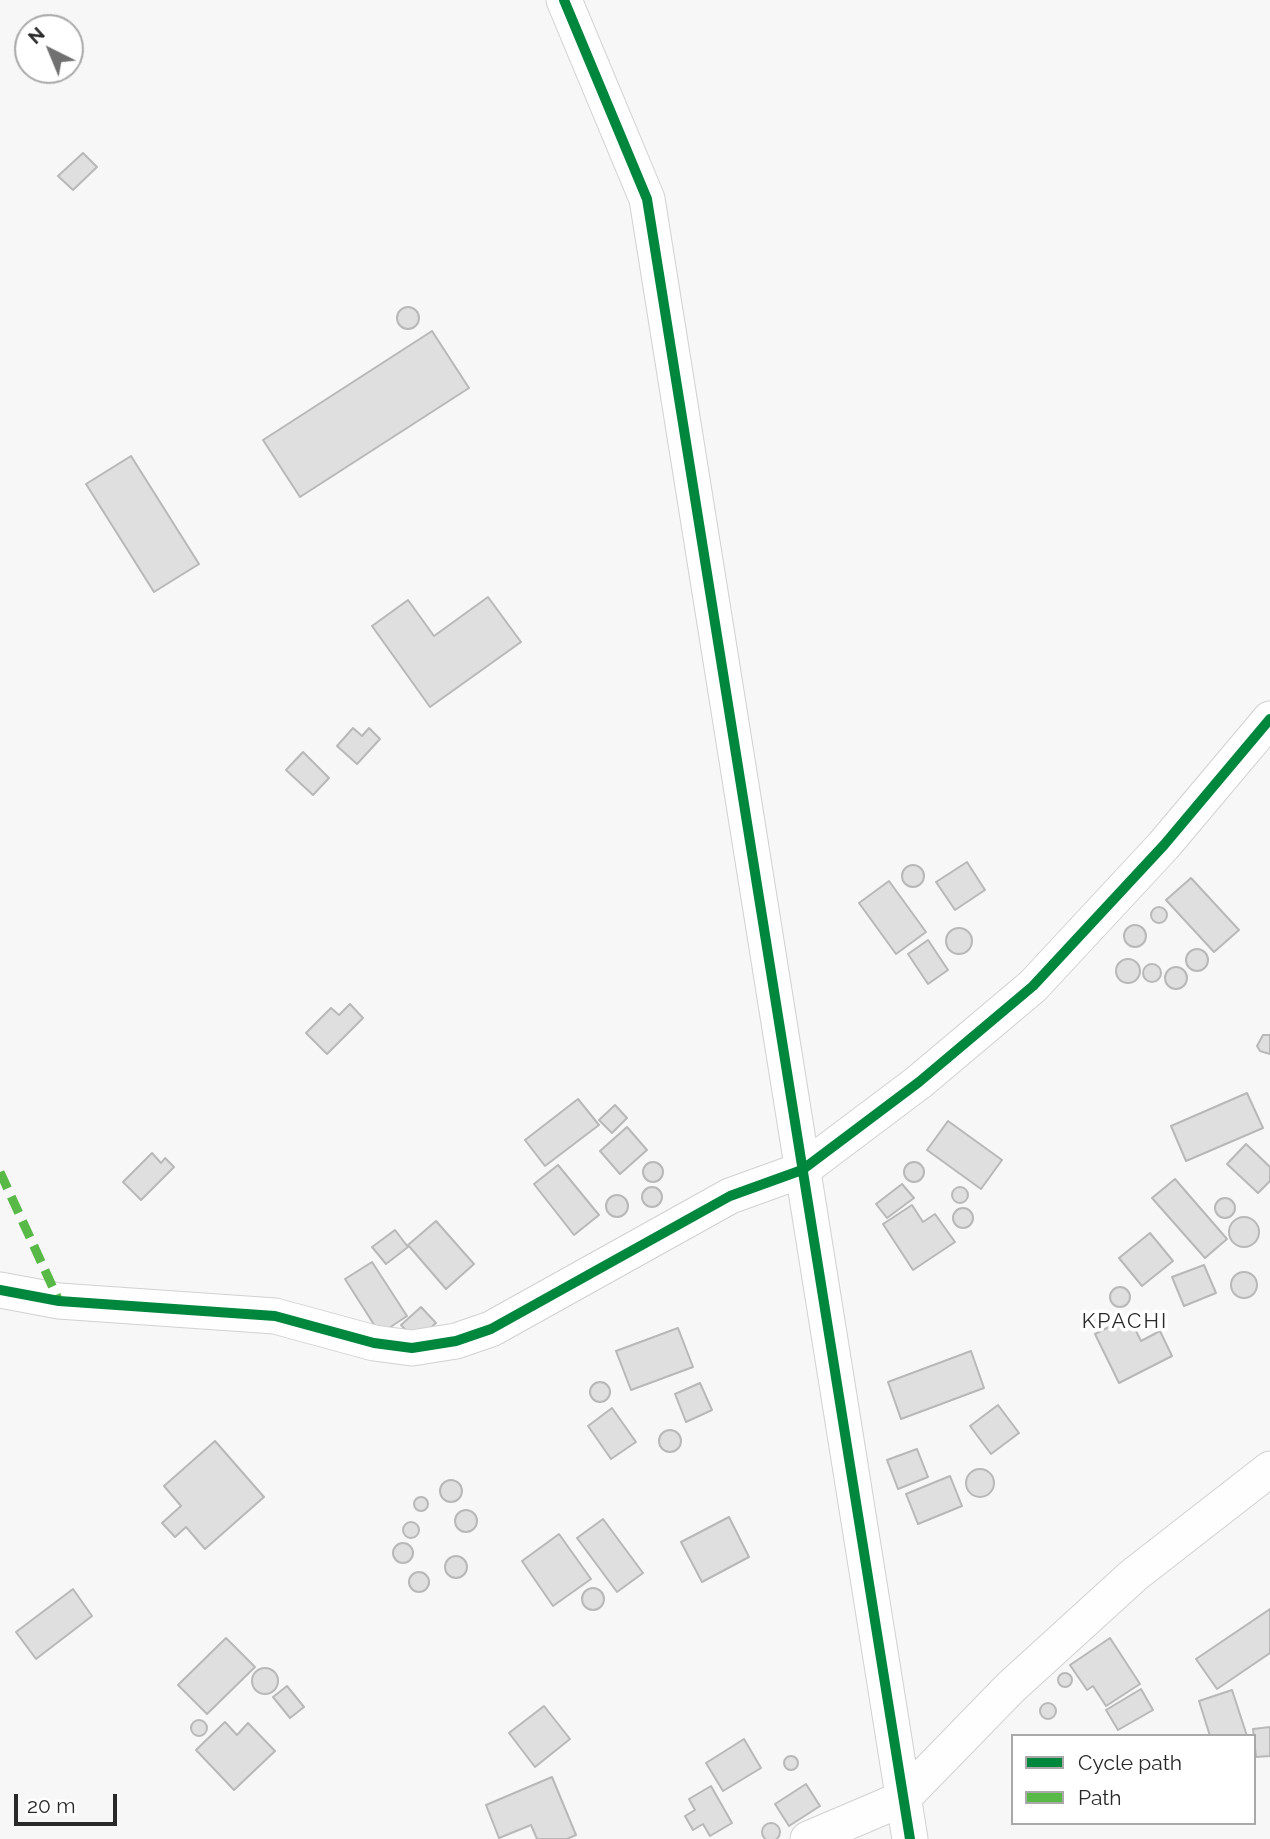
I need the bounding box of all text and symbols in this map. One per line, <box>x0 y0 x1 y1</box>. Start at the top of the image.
north arrow <box>14 14 84 84</box>
text: N <box>23 22 49 48</box>
district label: KPACHI <box>1083 1309 1167 1335</box>
legend <box>1011 1734 1256 1825</box>
text: Cycle path <box>1078 1750 1182 1775</box>
scale bar <box>18 1780 121 1824</box>
text: Path <box>1078 1785 1122 1810</box>
text: 20 m <box>27 1793 75 1818</box>

